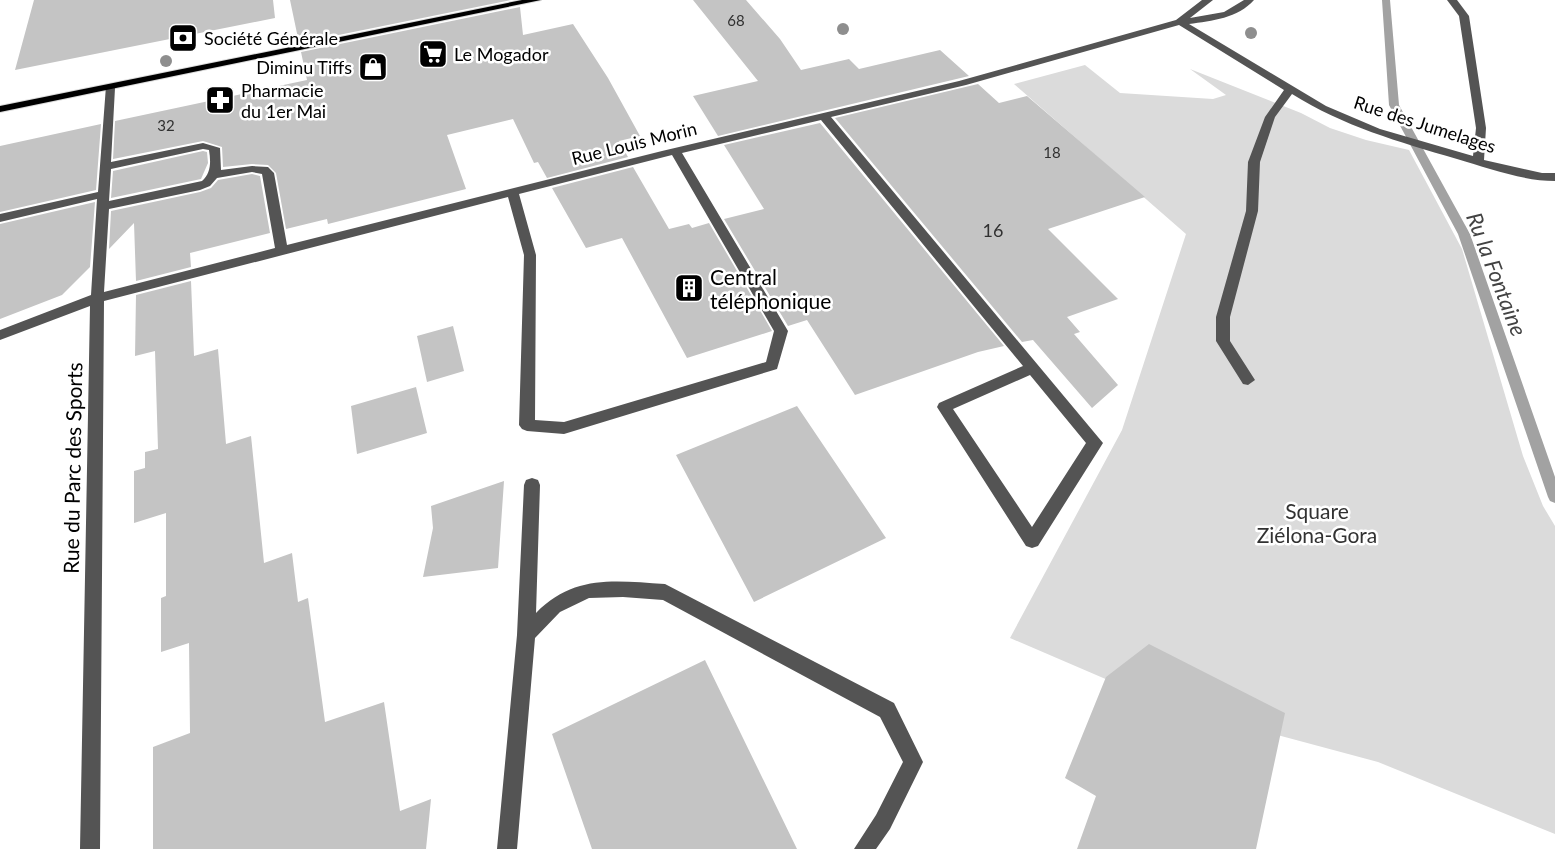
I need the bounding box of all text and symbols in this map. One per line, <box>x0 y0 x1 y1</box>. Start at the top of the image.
house number: 68 <box>727 11 745 29</box>
bank icon: Société Générale <box>167 22 199 54</box>
place label: Société Générale <box>204 27 338 49</box>
supermarket icon: Le Mogador <box>417 38 449 70</box>
place label: Le Mogador <box>454 43 549 65</box>
shop icon: Diminu Tiffs <box>357 51 389 83</box>
place label: Diminu Tiffs <box>256 56 352 78</box>
place label: Pharmacie du 1er Mai <box>241 79 326 122</box>
pharmacy icon: Pharmacie du 1er Mai <box>204 84 236 116</box>
street label: Rue des Jumelages <box>1351 91 1499 157</box>
house number: 32 <box>157 116 175 134</box>
street label: Rue Louis Morin <box>569 117 699 169</box>
house number: 18 <box>1043 143 1061 161</box>
water label: Ru la Fontaine <box>1461 208 1533 340</box>
house number: 16 <box>983 219 1003 241</box>
place label: Central téléphonique <box>710 264 831 313</box>
building icon: Central téléphonique <box>673 272 705 304</box>
street label: Rue du Parc des Sports <box>58 362 86 574</box>
park label: Square Ziélona-Gora <box>1257 498 1377 547</box>

